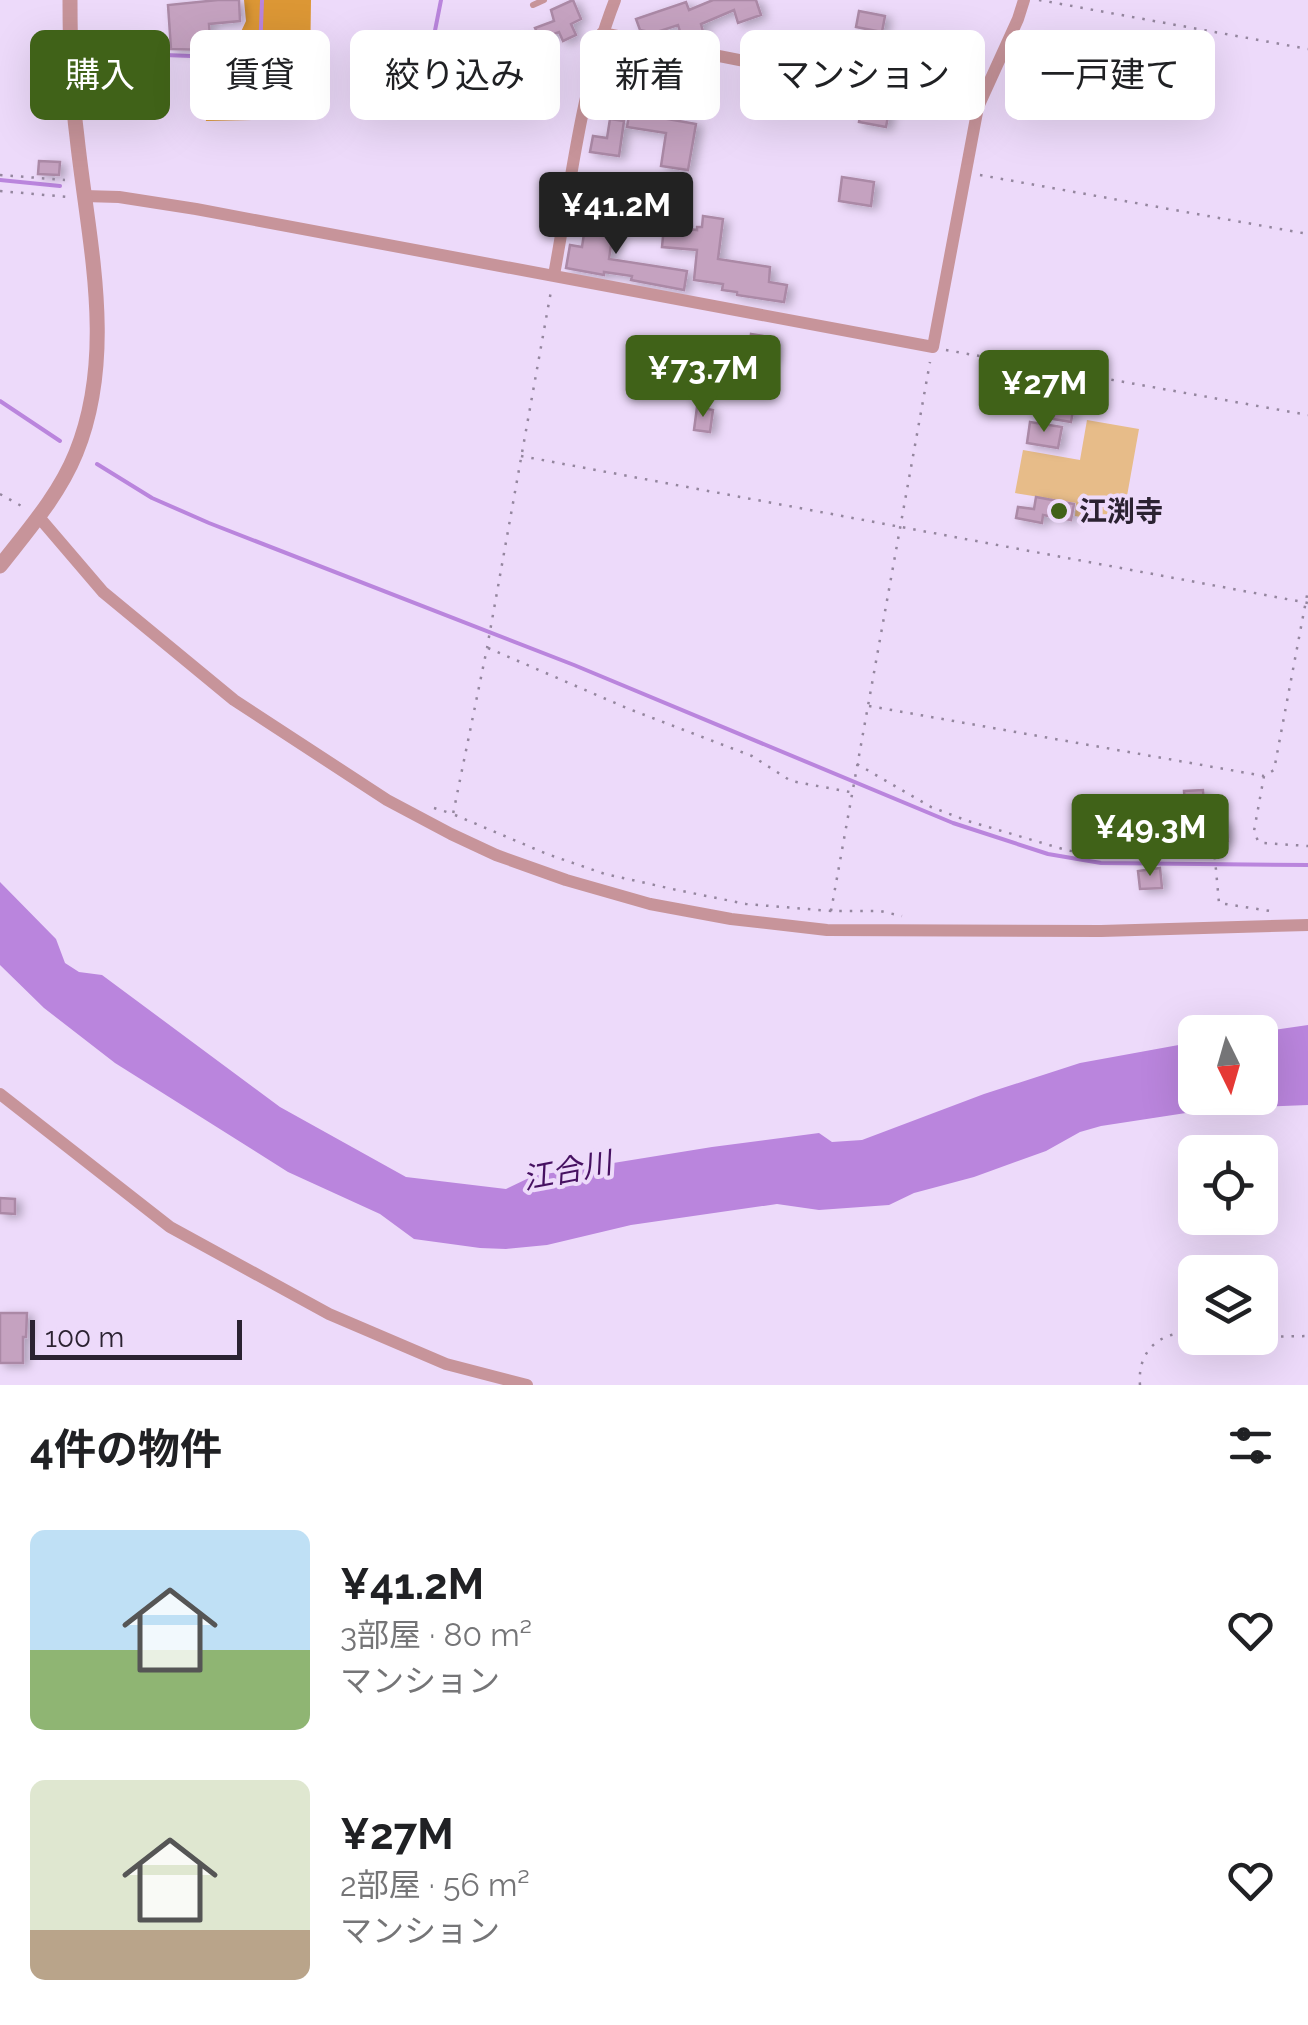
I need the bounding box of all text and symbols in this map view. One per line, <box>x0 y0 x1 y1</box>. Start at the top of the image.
chip: 購入 <box>30 30 170 120</box>
chip: 賃貸 <box>190 30 330 120</box>
chip: 絞り込み <box>350 30 560 120</box>
chip: 新着 <box>580 30 720 120</box>
chip: マンション <box>740 30 985 120</box>
chip: 一戸建て <box>1005 30 1215 120</box>
pin: ¥41.2M <box>535 172 697 257</box>
text: ¥41.2M <box>561 186 671 223</box>
pin: ¥73.7M <box>622 335 784 420</box>
text: ¥73.7M <box>648 349 758 386</box>
pin: ¥27M <box>985 350 1103 435</box>
text: ¥27M <box>1001 364 1087 401</box>
place label: 江渕寺 <box>1079 495 1163 528</box>
marker: 江渕寺 <box>1048 500 1070 522</box>
pin: ¥49.3M <box>1069 794 1231 879</box>
text: ¥49.3M <box>1094 808 1206 845</box>
north arrow <box>1178 1015 1278 1115</box>
map controls <box>1178 1015 1278 1355</box>
button: locate <box>1178 1135 1278 1235</box>
water label: 江合川 <box>519 1144 617 1196</box>
button: layers <box>1178 1255 1278 1355</box>
scale bar <box>30 1315 242 1360</box>
text: 100 m <box>45 1321 124 1354</box>
icon: filters <box>1223 1418 1278 1473</box>
text: 4件の物件 <box>30 1425 222 1474</box>
text: ¥41.2M <box>340 1560 484 1609</box>
icon: home <box>110 1570 230 1690</box>
icon: heart <box>1223 1603 1278 1658</box>
text: 3部屋 · 80 m² <box>340 1616 532 1653</box>
text: マンション <box>340 1662 500 1699</box>
text: ¥27M <box>340 1810 453 1859</box>
icon: home <box>110 1820 230 1940</box>
icon: heart <box>1223 1853 1278 1908</box>
text: 2部屋 · 56 m² <box>340 1866 530 1903</box>
text: マンション <box>340 1912 500 1949</box>

